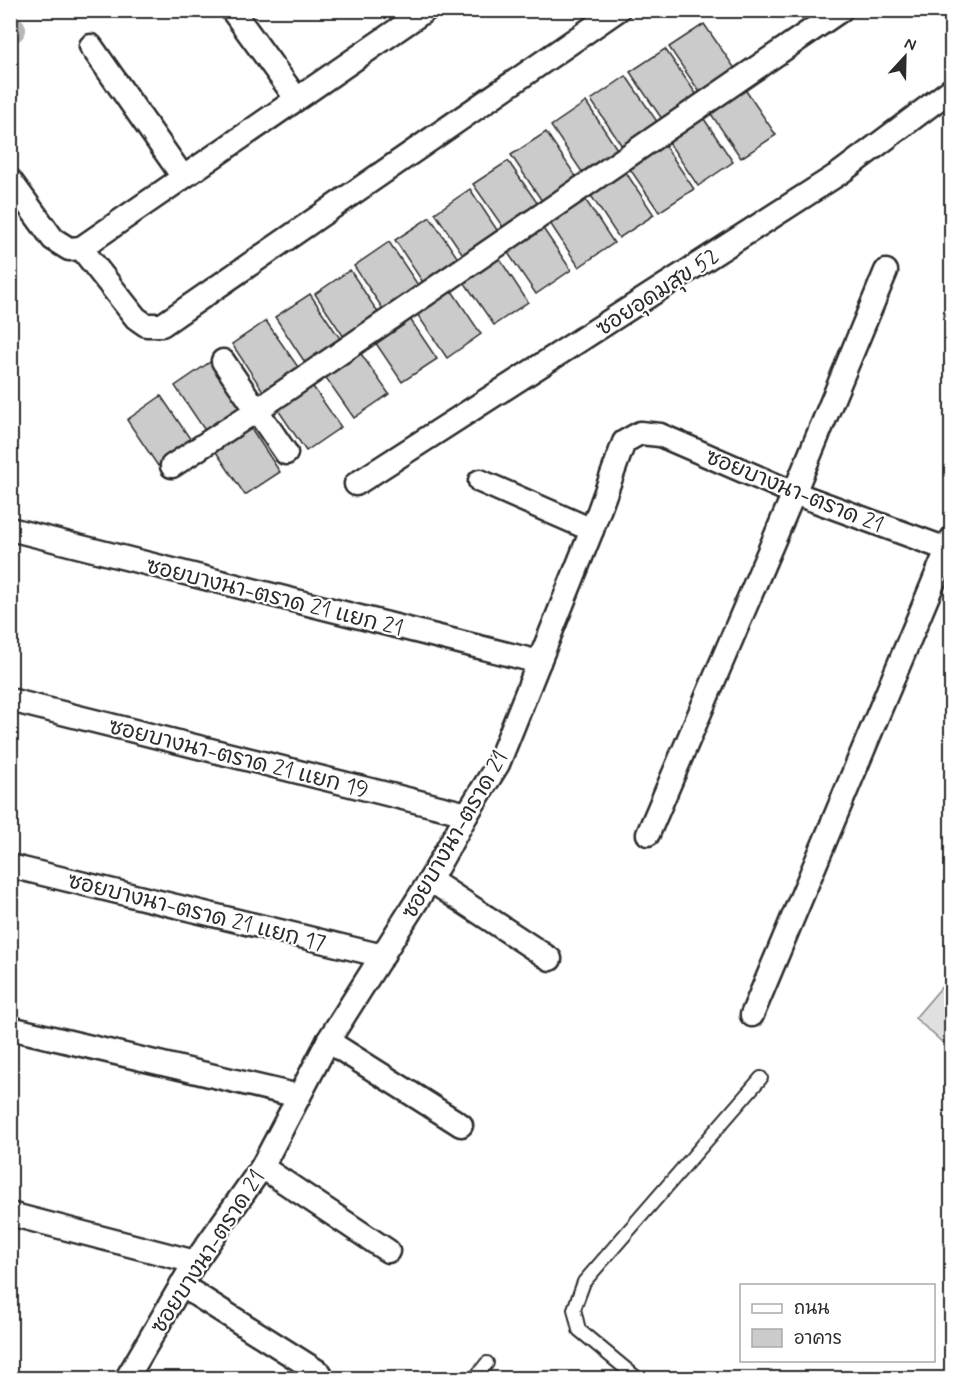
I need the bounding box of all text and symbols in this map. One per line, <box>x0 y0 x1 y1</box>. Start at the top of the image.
north arrow <box>875 27 935 87</box>
text: N <box>901 33 919 56</box>
street label: ซอยอุดมสุข 52 <box>591 242 725 344</box>
street label: ซอยบางนา-ตราด 21 <box>701 443 887 540</box>
street label: ซอยบางนา-ตราด 21 แยก 21 <box>143 552 406 643</box>
street label: ซอยบางนา-ตราด 21 แยก 19 <box>106 713 371 805</box>
street label: ซอยบางนา-ตราด 21 <box>396 746 515 924</box>
street label: ซอยบางนา-ตราด 21 แยก 17 <box>65 867 328 959</box>
street label: ซอยบางนา-ตราด 21 <box>145 1165 272 1339</box>
legend <box>740 1284 935 1362</box>
text: ถนน <box>794 1297 829 1321</box>
text: อาคาร <box>794 1327 842 1351</box>

